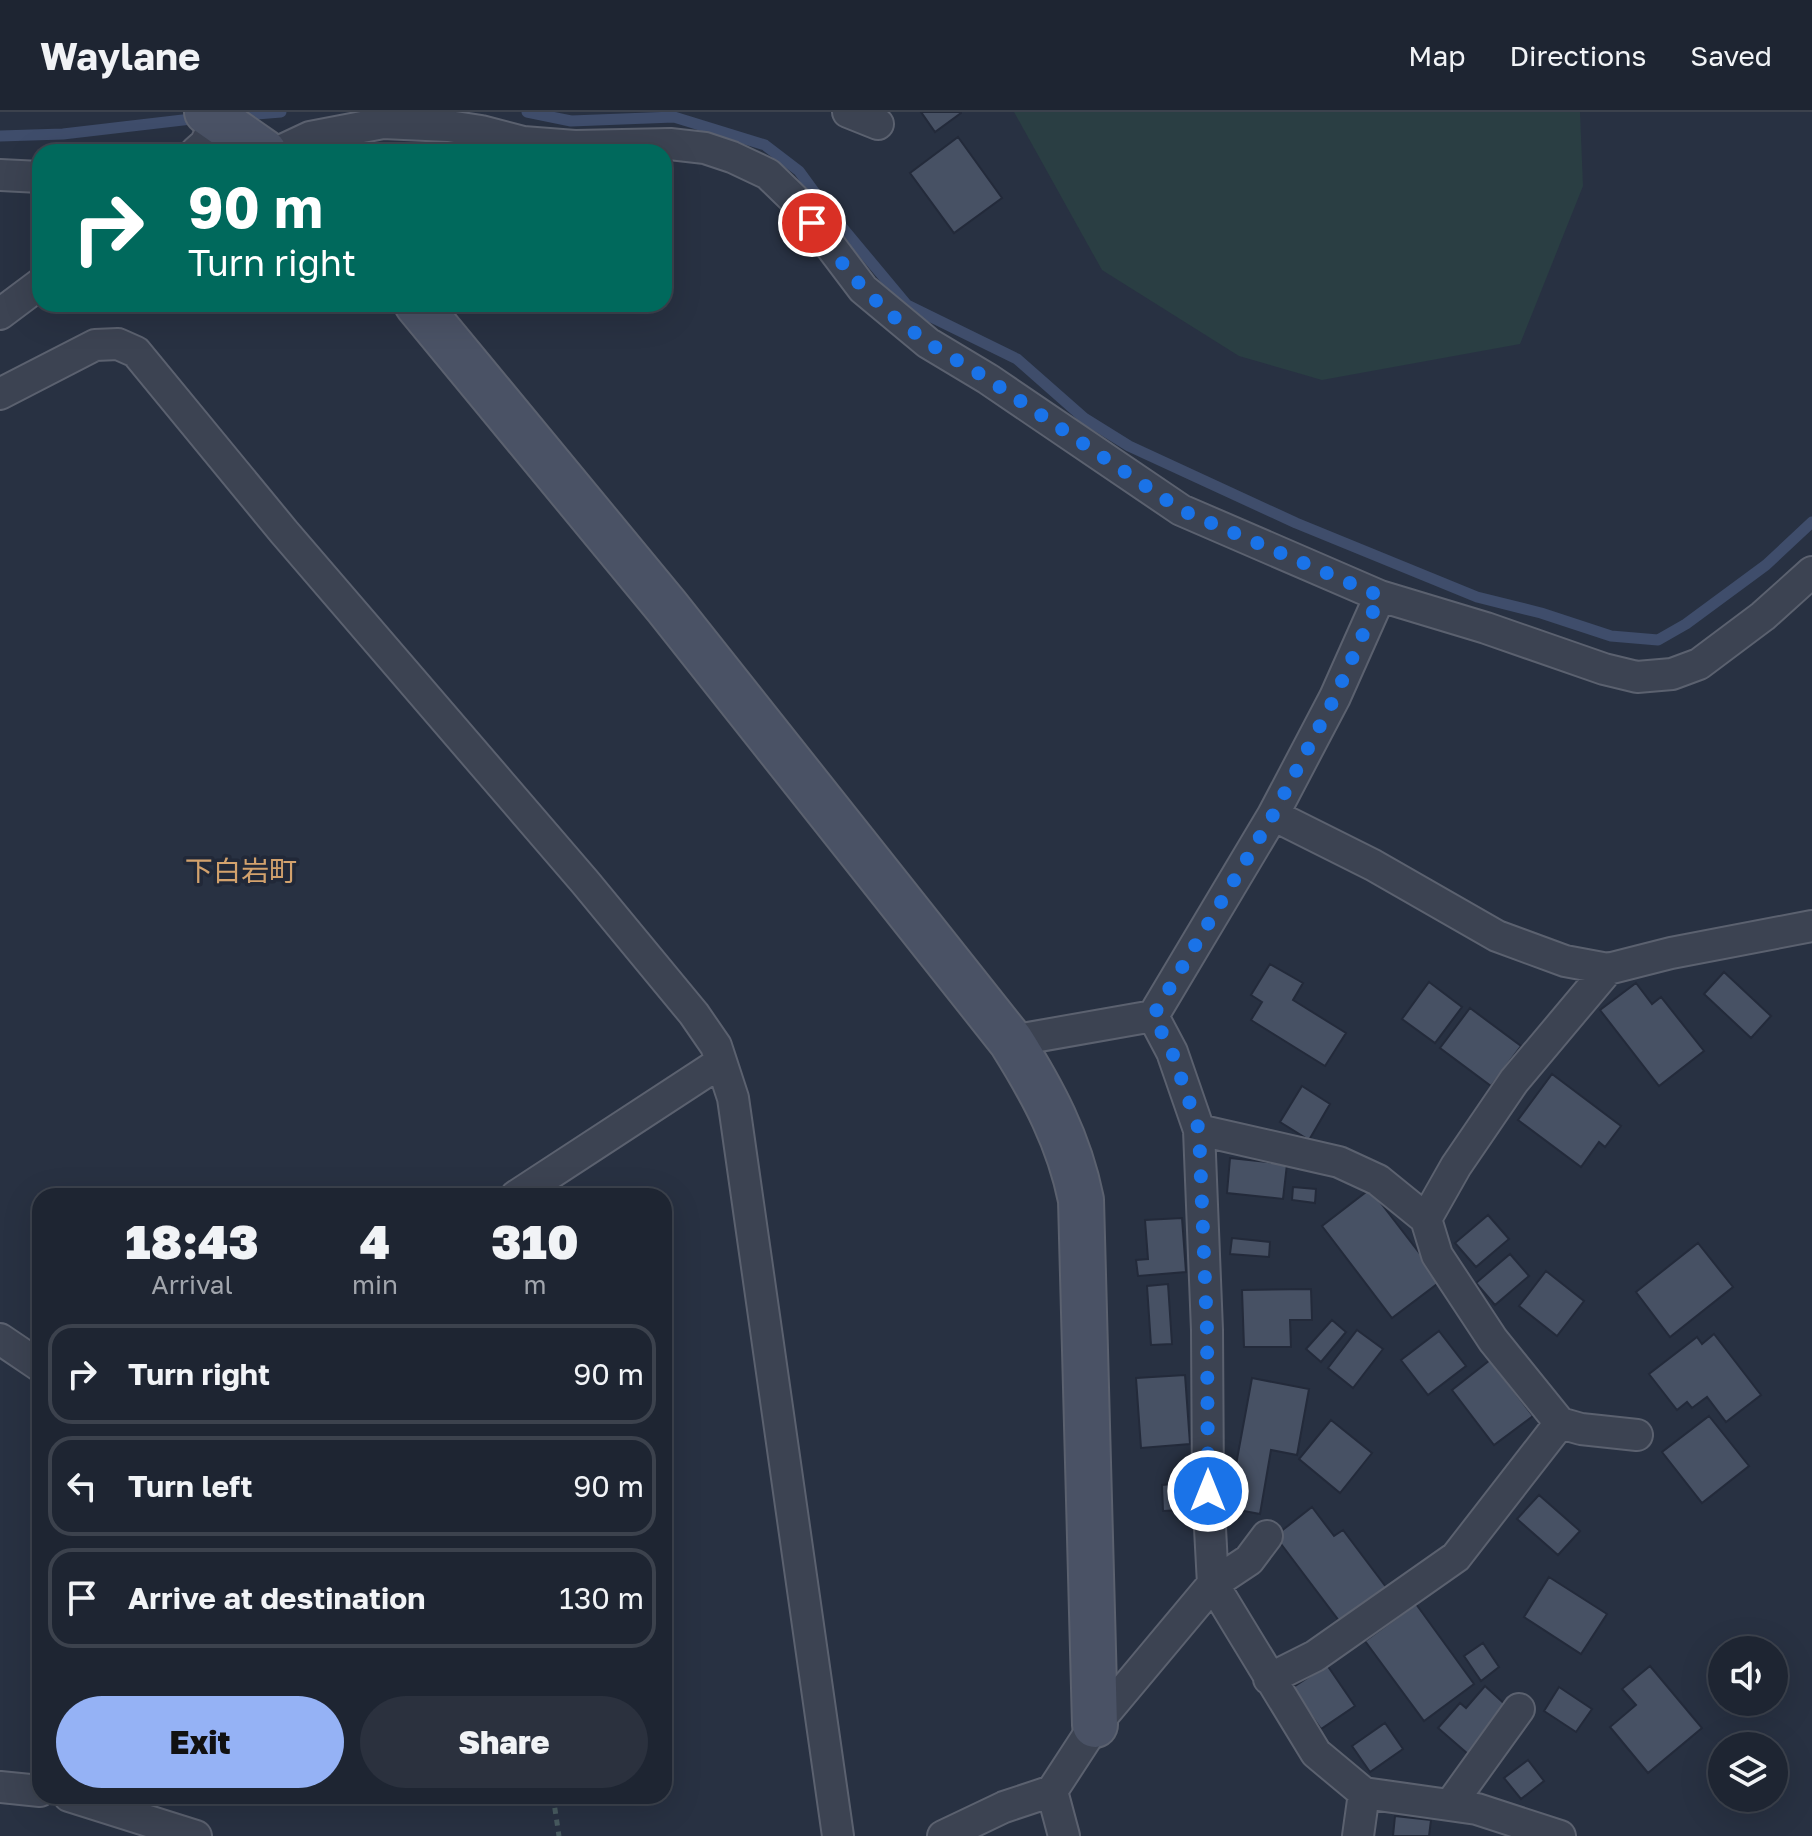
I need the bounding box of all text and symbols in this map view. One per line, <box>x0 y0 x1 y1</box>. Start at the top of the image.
text: Waylane <box>40 33 201 78</box>
text: Map <box>1408 39 1465 72</box>
text: Directions <box>1509 39 1646 72</box>
text: Saved <box>1690 39 1772 72</box>
text: 90 m <box>188 173 323 240</box>
icon: right <box>56 176 160 280</box>
pin <box>778 189 846 257</box>
icon: arrive <box>790 201 834 245</box>
text: Turn right <box>188 241 356 284</box>
district label: 下白岩町 <box>185 854 297 887</box>
text: 18:43 <box>125 1212 259 1270</box>
text: 4 <box>360 1212 390 1270</box>
text: 310 <box>491 1212 579 1270</box>
text: Arrival <box>151 1269 233 1300</box>
text: min <box>352 1269 398 1300</box>
text: m <box>523 1269 547 1300</box>
icon: right <box>60 1352 104 1396</box>
text: Turn right <box>128 1356 270 1392</box>
text: 90 m <box>573 1356 644 1392</box>
position arrow <box>1166 1449 1250 1533</box>
icon: left <box>60 1464 104 1508</box>
text: Turn left <box>128 1468 253 1504</box>
text: 90 m <box>573 1468 644 1504</box>
icon: arrive <box>60 1576 104 1620</box>
text: Arrive at destination <box>128 1580 425 1616</box>
text: 130 m <box>559 1580 644 1616</box>
map controls <box>1708 1636 1788 1812</box>
button: sound <box>1708 1636 1788 1716</box>
button: Exit <box>56 1696 344 1788</box>
button: Share <box>360 1696 648 1788</box>
button: layers <box>1708 1732 1788 1812</box>

